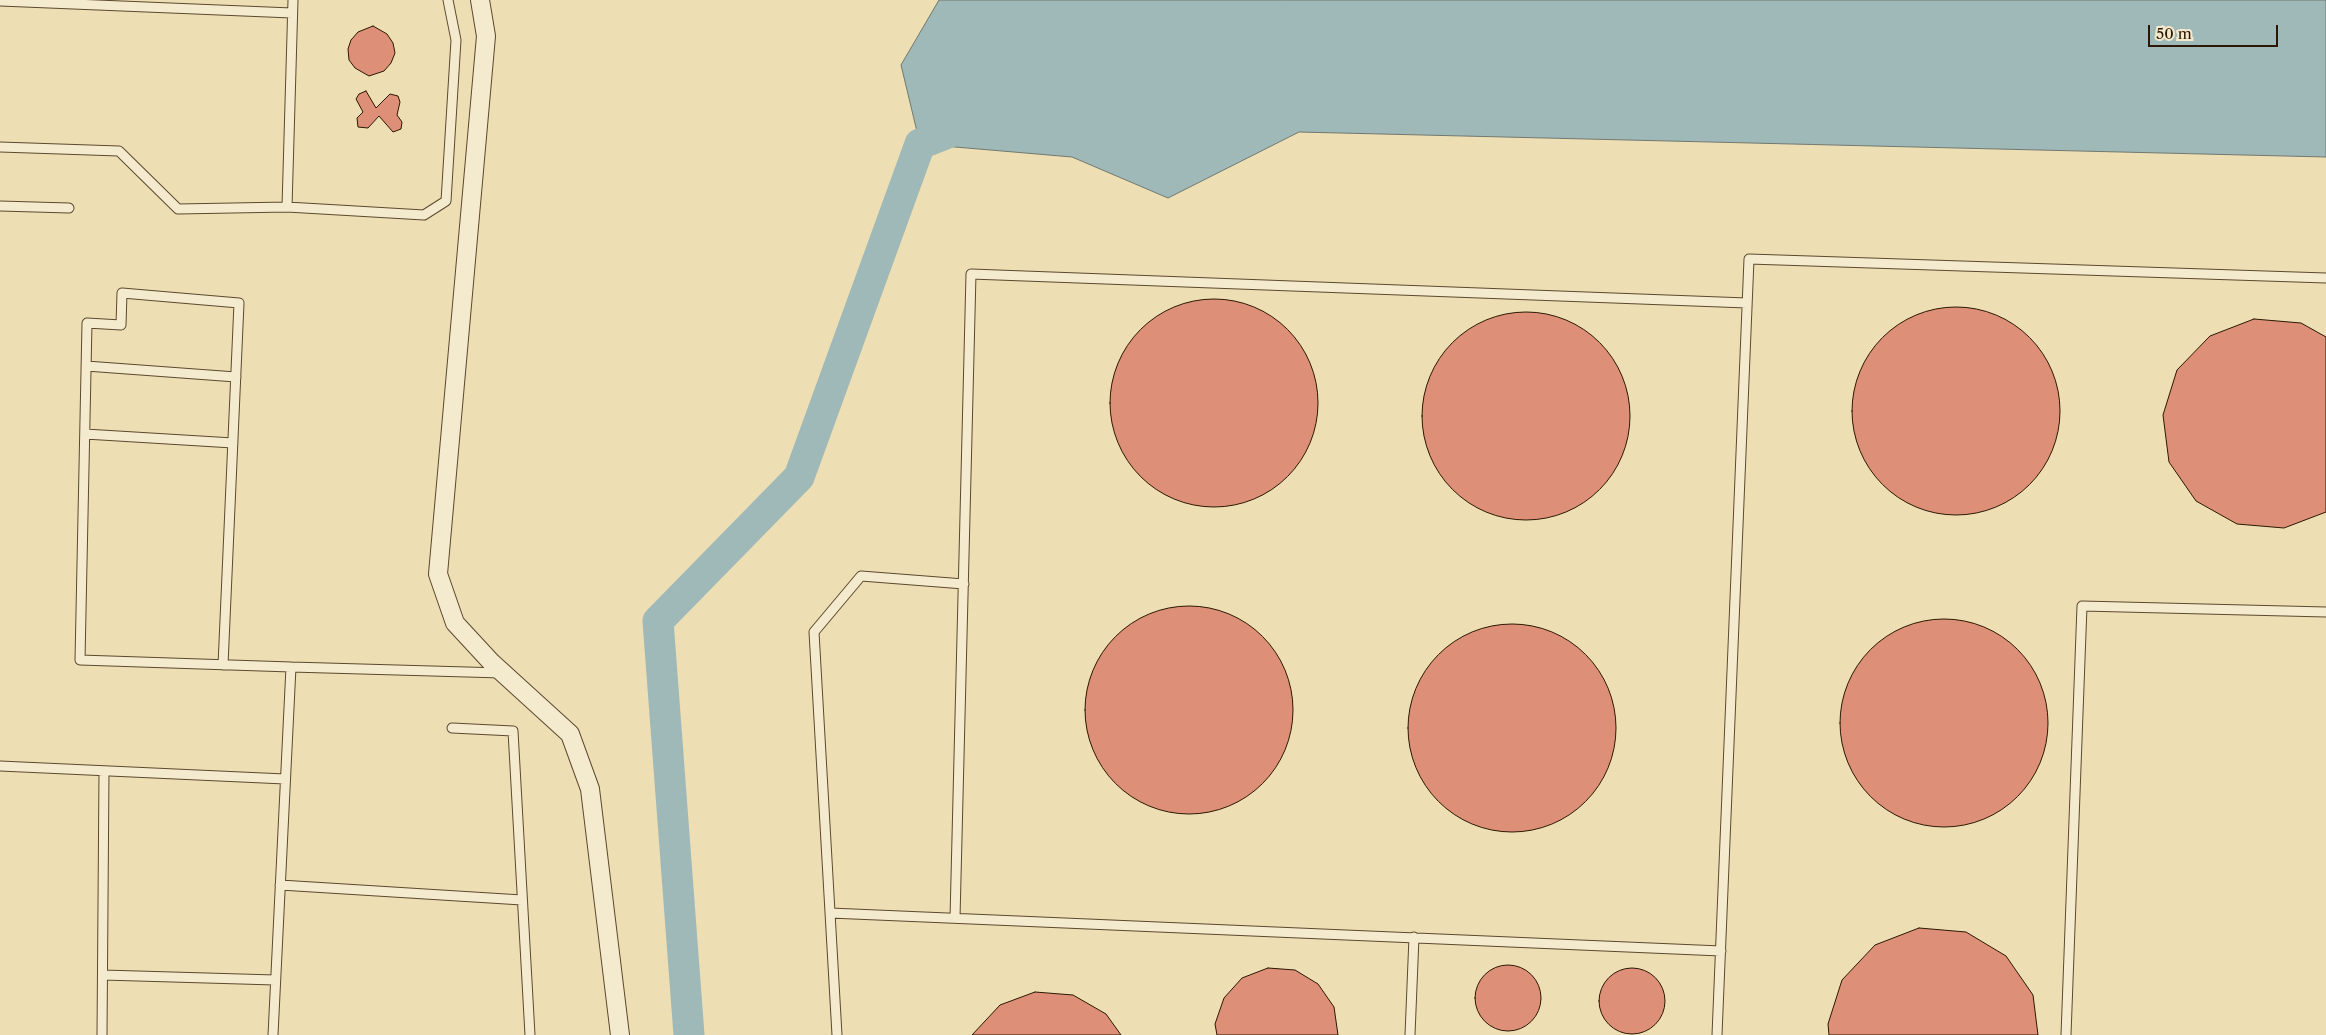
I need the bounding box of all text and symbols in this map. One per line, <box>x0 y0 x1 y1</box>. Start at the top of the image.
scale bar <box>2151 15 2281 47</box>
text: 50 m <box>2156 24 2192 43</box>

